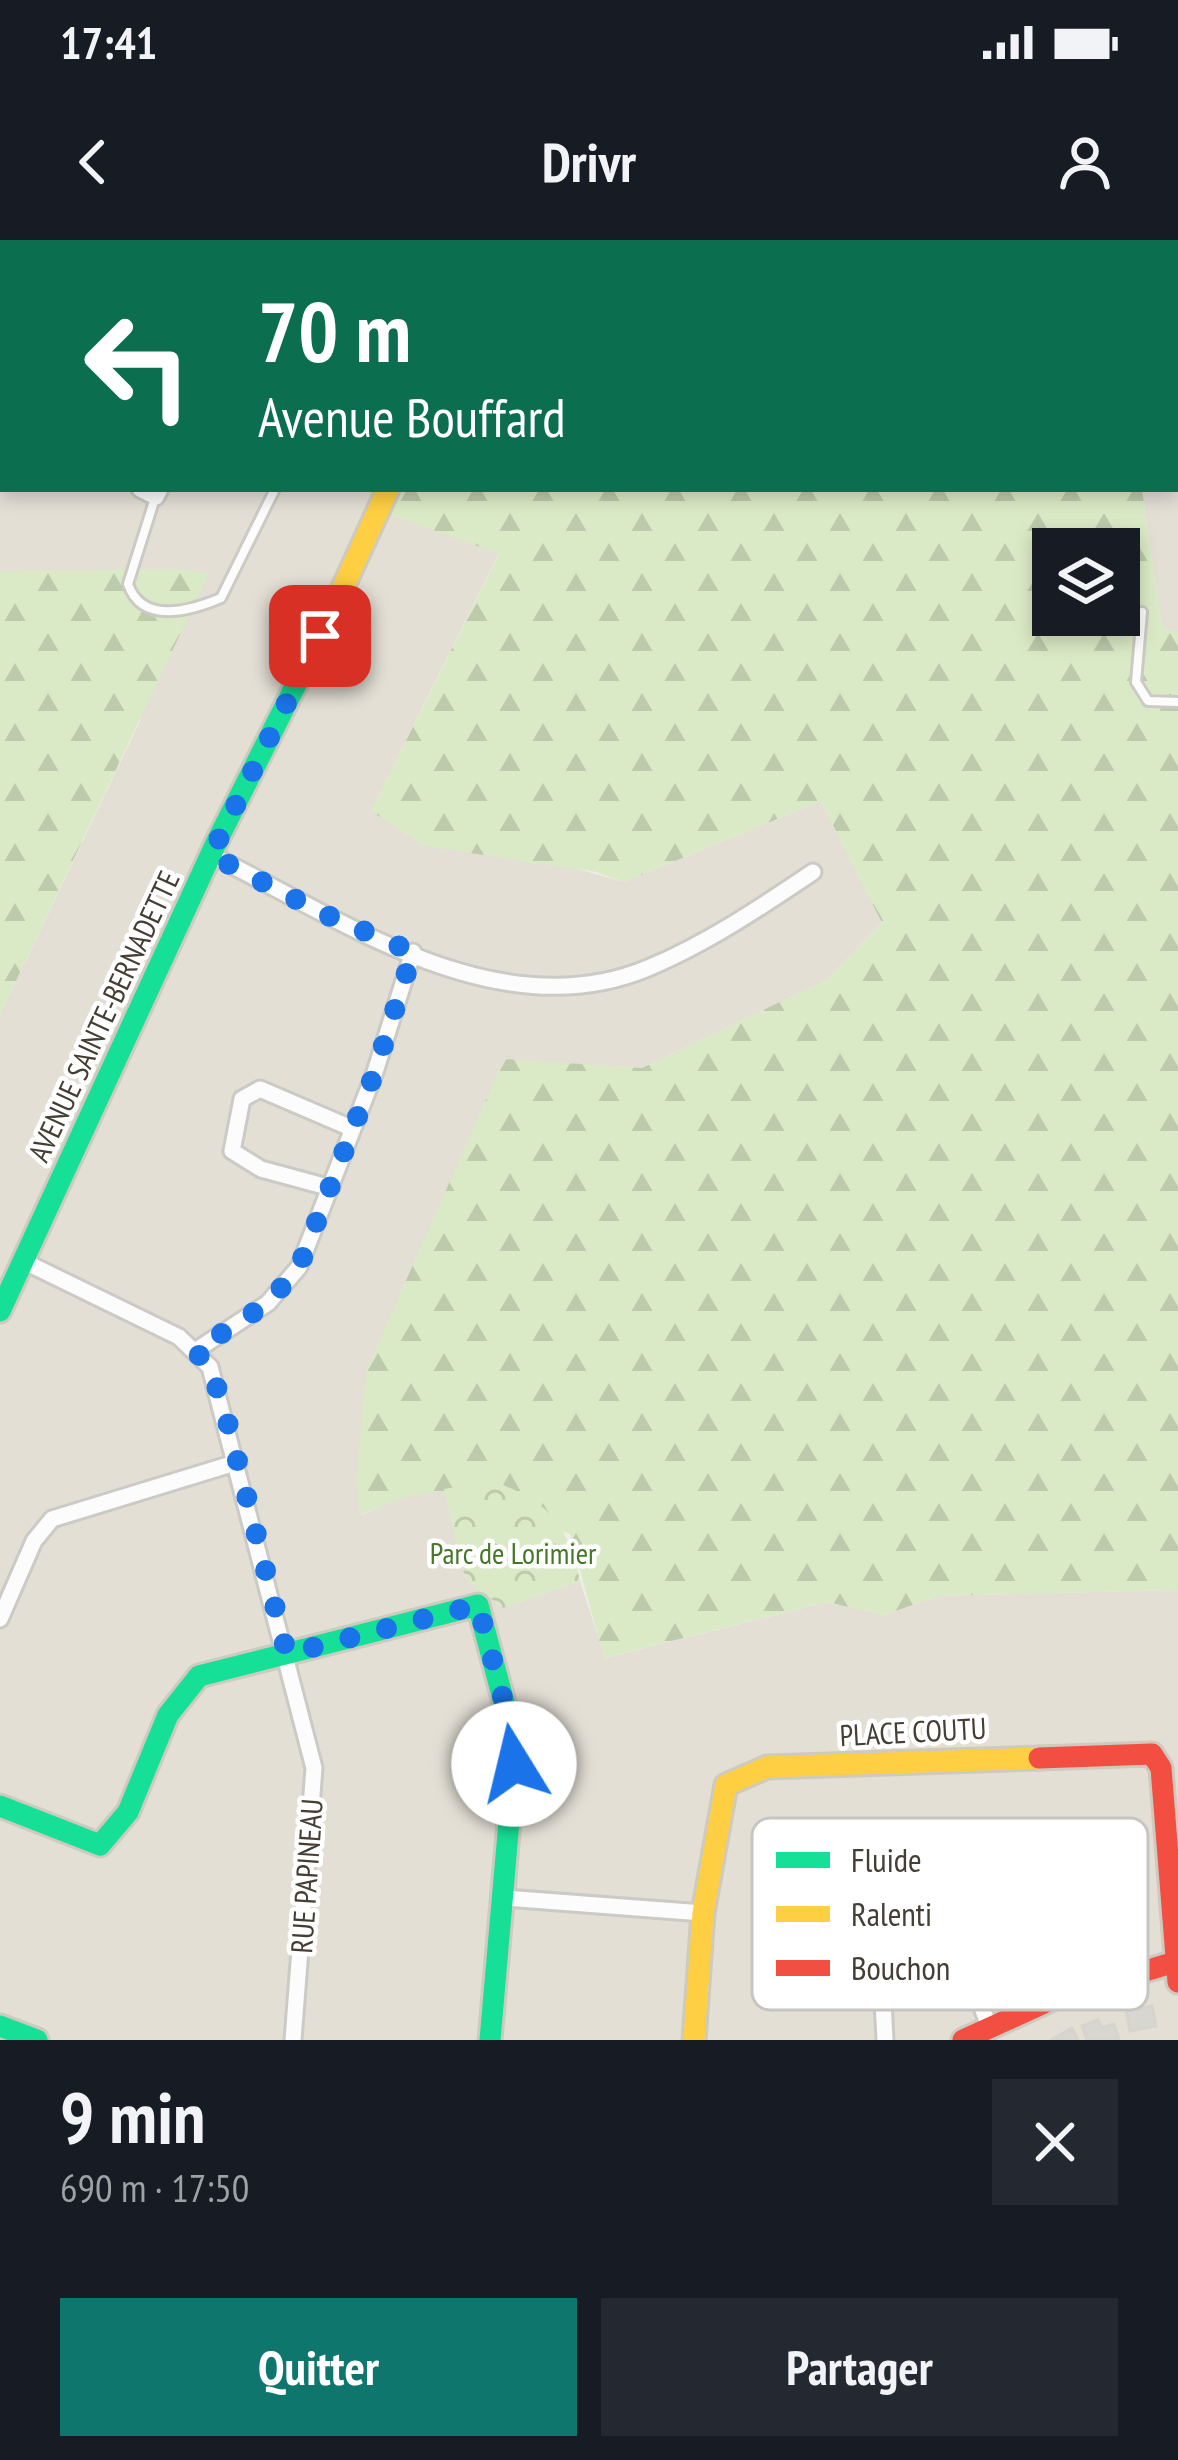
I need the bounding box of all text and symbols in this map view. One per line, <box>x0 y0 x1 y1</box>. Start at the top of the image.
text: 17:41 <box>60 13 157 71</box>
text: Drivr <box>542 127 636 197</box>
icon: back <box>60 129 126 195</box>
icon: person <box>1052 129 1118 195</box>
text: 70 m <box>258 276 411 385</box>
icon: left <box>60 288 216 444</box>
text: Avenue Bouffard <box>258 382 566 452</box>
map controls <box>1032 528 1140 636</box>
button: layers <box>1032 528 1140 636</box>
pin <box>269 585 371 687</box>
icon: arrive <box>287 603 353 669</box>
street label: AVENUE SAINTE-BERNADETTE <box>18 864 188 1168</box>
park label: Parc de Lorimier <box>430 1533 597 1572</box>
position arrow <box>451 1701 577 1827</box>
street label: PLACE COUTU <box>839 1708 987 1754</box>
street label: RUE PAPINEAU <box>281 1797 331 1955</box>
legend <box>752 1818 1148 2010</box>
text: Fluide <box>851 1838 922 1881</box>
text: Ralenti <box>851 1892 932 1935</box>
text: Bouchon <box>851 1946 950 1989</box>
text: 9 min <box>60 2070 205 2163</box>
button: close <box>992 2079 1118 2205</box>
text: 690 m · 17:50 <box>60 2162 249 2213</box>
button: Quitter <box>60 2298 577 2436</box>
button: Partager <box>601 2298 1118 2436</box>

